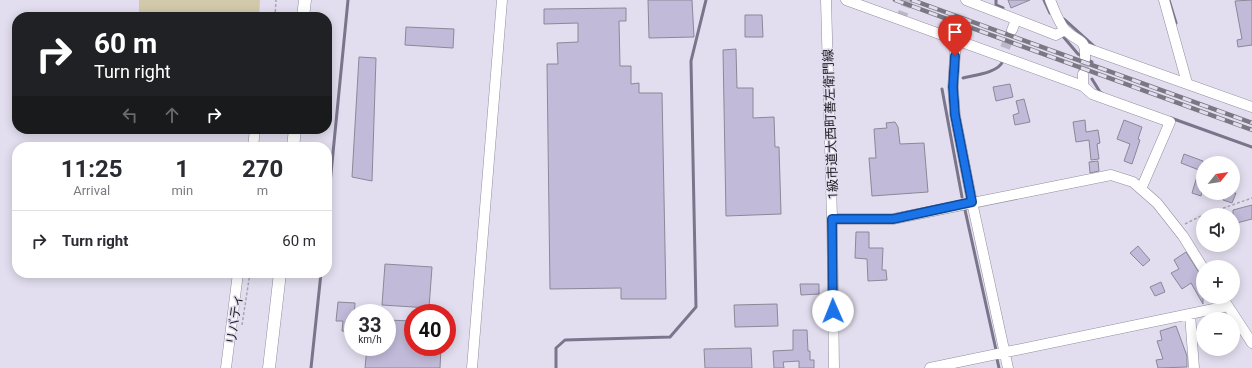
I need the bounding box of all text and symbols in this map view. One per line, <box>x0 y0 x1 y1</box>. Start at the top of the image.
pin <box>938 15 972 56</box>
icon: arrive <box>944 21 966 43</box>
text: 60 m <box>94 27 157 60</box>
icon: right <box>28 28 80 80</box>
street label: 1級市道大西町善左衛門線 <box>820 49 841 199</box>
text: Turn right <box>94 61 171 82</box>
icon: left <box>119 104 141 126</box>
icon: ahead <box>161 104 183 126</box>
icon: right <box>203 104 225 126</box>
text: 11:25 <box>61 155 123 183</box>
text: 1 <box>175 155 189 183</box>
text: 270 <box>242 155 283 183</box>
north arrow <box>1196 156 1240 200</box>
map controls <box>1196 156 1240 356</box>
text: Arrival <box>73 183 110 198</box>
text: min <box>171 183 193 198</box>
text: m <box>257 183 268 198</box>
button: sound <box>1196 208 1240 252</box>
icon: right <box>28 230 50 252</box>
text: Turn right <box>62 232 128 250</box>
text: 60 m <box>282 232 316 250</box>
button: + <box>1196 260 1240 304</box>
position arrow <box>812 290 854 332</box>
street label: リバティ <box>224 293 245 345</box>
speed limit sign: 40 <box>404 304 456 356</box>
button: − <box>1196 312 1240 356</box>
text: 33 <box>359 313 381 337</box>
text: km/h <box>358 334 382 345</box>

